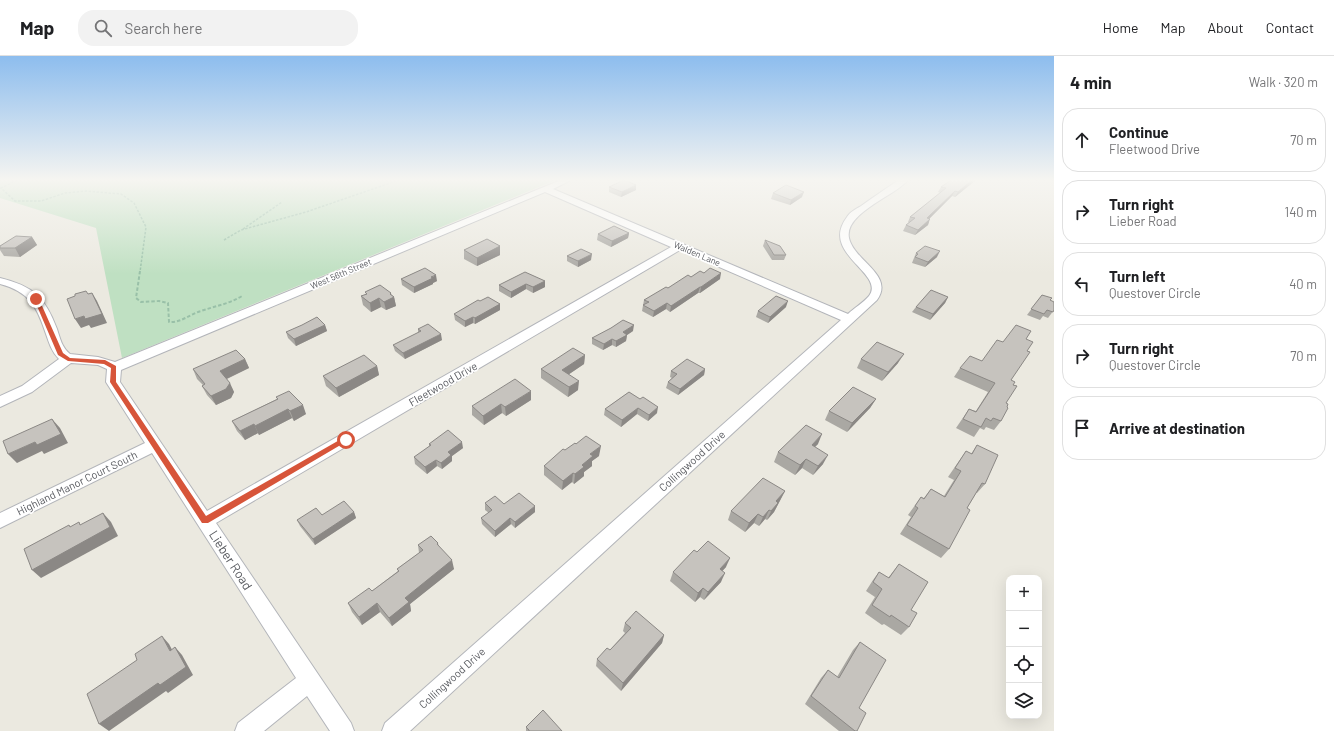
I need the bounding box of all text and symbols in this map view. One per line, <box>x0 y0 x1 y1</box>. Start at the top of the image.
search box <box>78 10 358 46</box>
text: Map <box>20 16 54 39</box>
icon: search <box>92 17 114 39</box>
text: Search here <box>124 19 202 37</box>
text: Home <box>1103 19 1139 36</box>
text: Map <box>1161 19 1185 36</box>
text: About <box>1207 19 1244 36</box>
text: Contact <box>1266 19 1314 36</box>
text: 4 min <box>1070 72 1112 92</box>
text: Walk · 320 m <box>1249 74 1318 90</box>
text: Continue <box>1109 123 1169 141</box>
icon: ahead <box>1071 129 1093 151</box>
text: 70 m <box>1290 132 1317 148</box>
text: Fleetwood Drive <box>1109 141 1200 157</box>
text: Turn right <box>1109 195 1174 213</box>
icon: right <box>1071 201 1093 223</box>
text: 140 m <box>1285 204 1317 220</box>
text: Lieber Road <box>1109 213 1177 229</box>
street label: Walden Lane <box>672 239 722 268</box>
street label: West 56th Street <box>309 256 373 291</box>
text: Turn left <box>1109 267 1165 285</box>
icon: left <box>1071 273 1093 295</box>
text: 40 m <box>1289 276 1317 292</box>
text: Questover Circle <box>1109 285 1201 301</box>
route end <box>27 290 45 308</box>
text: Turn right <box>1109 339 1174 357</box>
icon: right <box>1071 345 1093 367</box>
text: 70 m <box>1290 348 1317 364</box>
text: Questover Circle <box>1109 357 1201 373</box>
street label: Fleetwood Drive <box>406 359 479 408</box>
icon: arrive <box>1071 417 1093 439</box>
text: Arrive at destination <box>1109 419 1245 437</box>
street label: Collingwood Drive <box>656 427 728 494</box>
route start <box>337 431 355 449</box>
street label: Highland Manor Court South <box>14 448 139 517</box>
street label: Lieber Road <box>206 527 256 593</box>
map controls <box>1006 575 1042 719</box>
button: + <box>1006 575 1042 611</box>
button: − <box>1006 611 1042 647</box>
street label: Collingwood Drive <box>416 644 488 711</box>
button: locate <box>1006 647 1042 683</box>
button: layers <box>1006 683 1042 719</box>

